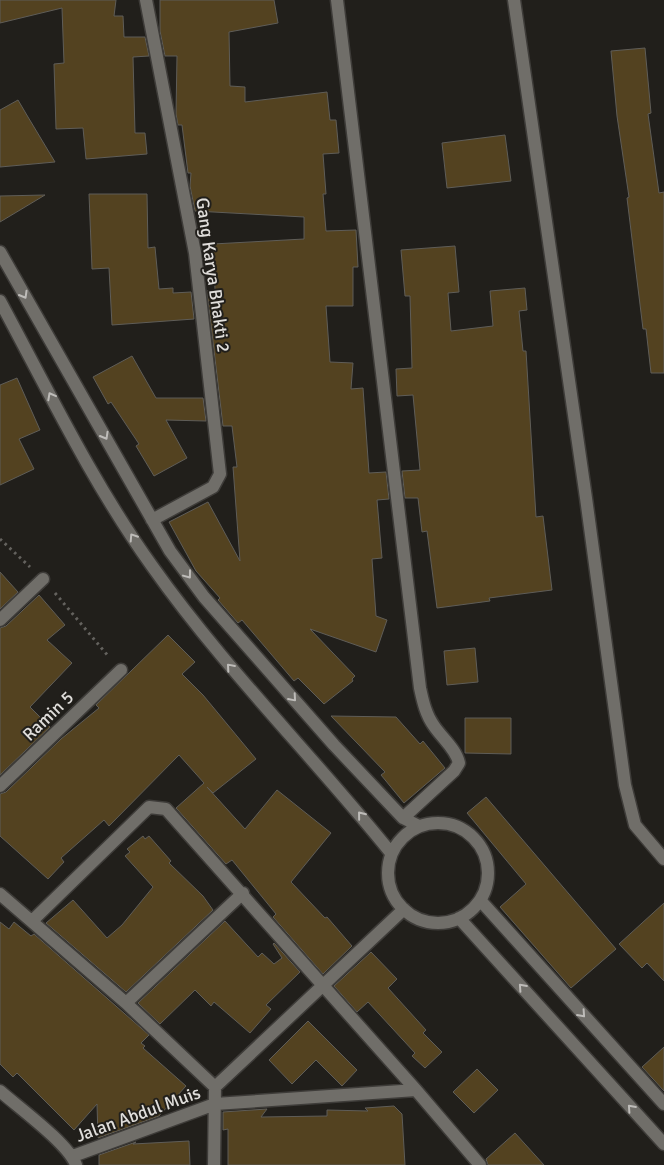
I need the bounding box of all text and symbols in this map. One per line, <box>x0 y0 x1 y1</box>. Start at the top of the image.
street label: Gang Karya Bhakti 2 <box>191 196 235 354</box>
one-way arrow <box>18 289 28 298</box>
one-way arrow <box>47 392 57 401</box>
one-way arrow <box>98 430 108 439</box>
one-way arrow <box>129 533 139 542</box>
one-way arrow <box>182 569 190 578</box>
one-way arrow <box>227 663 236 672</box>
street label: Ramin 5 <box>18 686 78 746</box>
one-way arrow <box>288 693 297 702</box>
one-way arrow <box>358 812 366 821</box>
one-way arrow <box>519 984 528 993</box>
one-way arrow <box>576 1009 585 1018</box>
street label: Jalan Abdul Muis <box>73 1081 203 1147</box>
one-way arrow <box>628 1104 637 1113</box>

